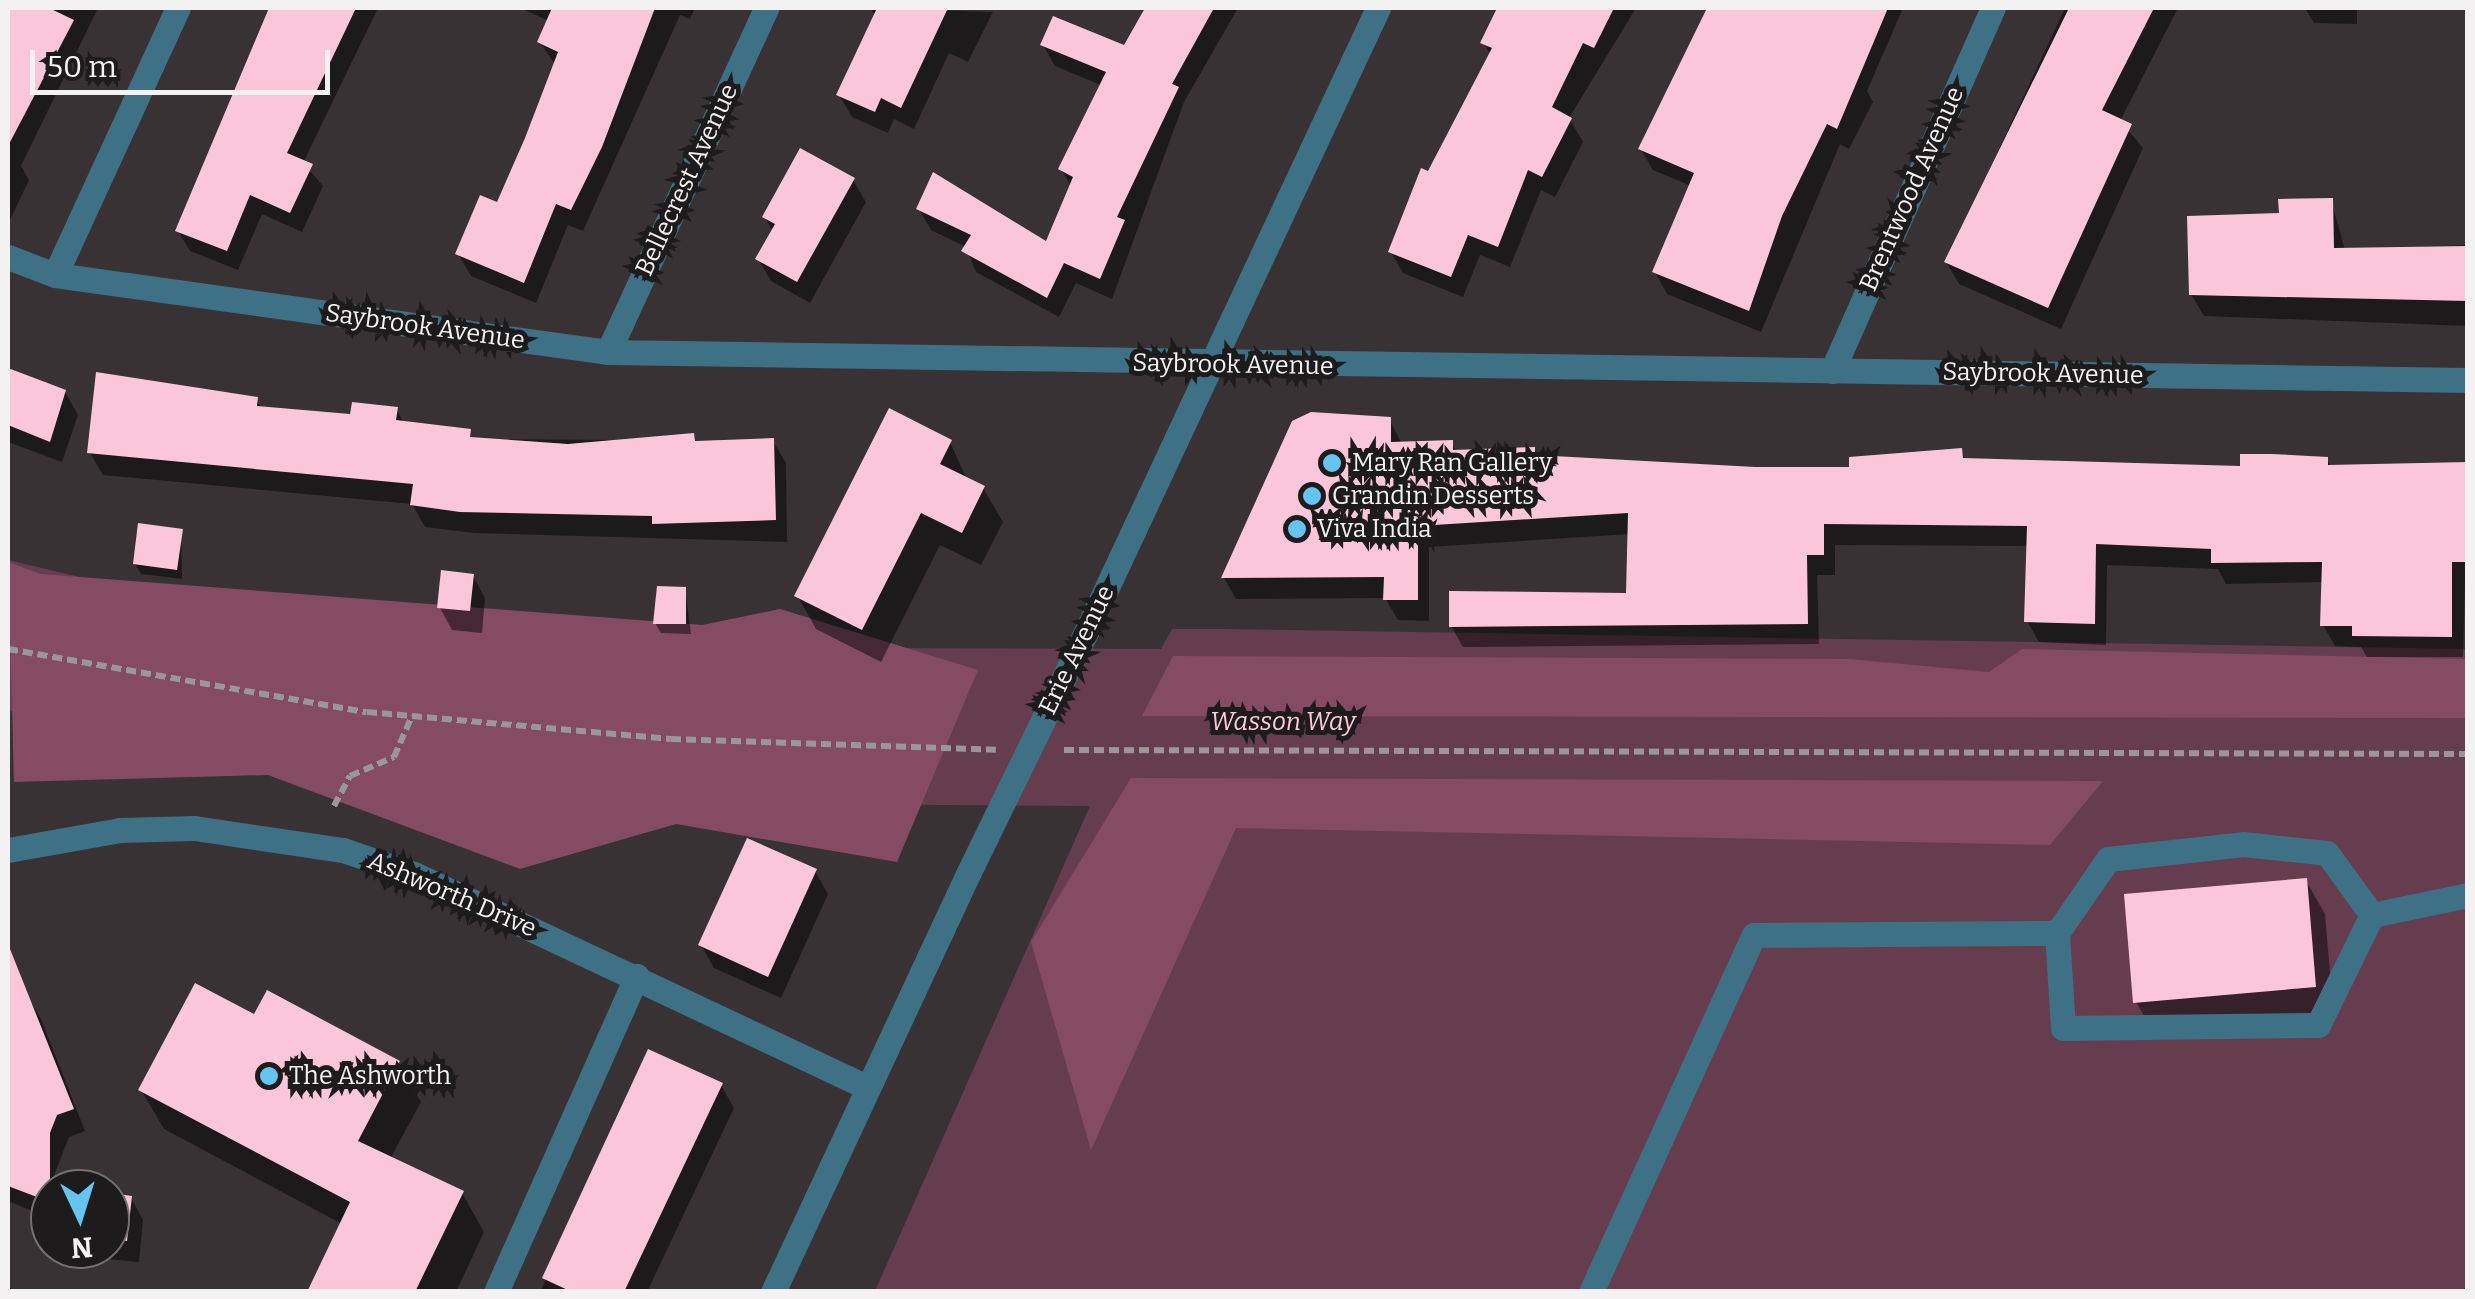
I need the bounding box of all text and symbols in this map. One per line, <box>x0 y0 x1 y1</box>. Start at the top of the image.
scale bar <box>35 30 335 92</box>
text: 50 m <box>47 49 117 85</box>
street label: Bellecrest Avenue <box>629 79 745 281</box>
street label: Brentwood Avenue <box>1853 82 1971 296</box>
street label: Saybrook Avenue <box>323 298 527 356</box>
street label: Saybrook Avenue <box>1132 348 1334 382</box>
street label: Saybrook Avenue <box>1942 357 2144 391</box>
place label: Mary Ran Gallery <box>1352 448 1552 478</box>
marker: Mary Ran Gallery <box>1321 452 1343 474</box>
place label: Grandin Desserts <box>1332 481 1534 511</box>
marker: Grandin Desserts <box>1301 485 1323 507</box>
place label: Viva India <box>1317 514 1432 544</box>
marker: Viva India <box>1286 518 1308 540</box>
street label: Erie Avenue <box>1033 581 1121 719</box>
park label: Wasson Way <box>1210 707 1356 737</box>
street label: Ashworth Drive <box>363 846 541 944</box>
place label: The Ashworth <box>289 1061 451 1091</box>
marker: The Ashworth <box>258 1065 280 1087</box>
north arrow <box>30 1169 130 1269</box>
text: N <box>70 1230 94 1265</box>

